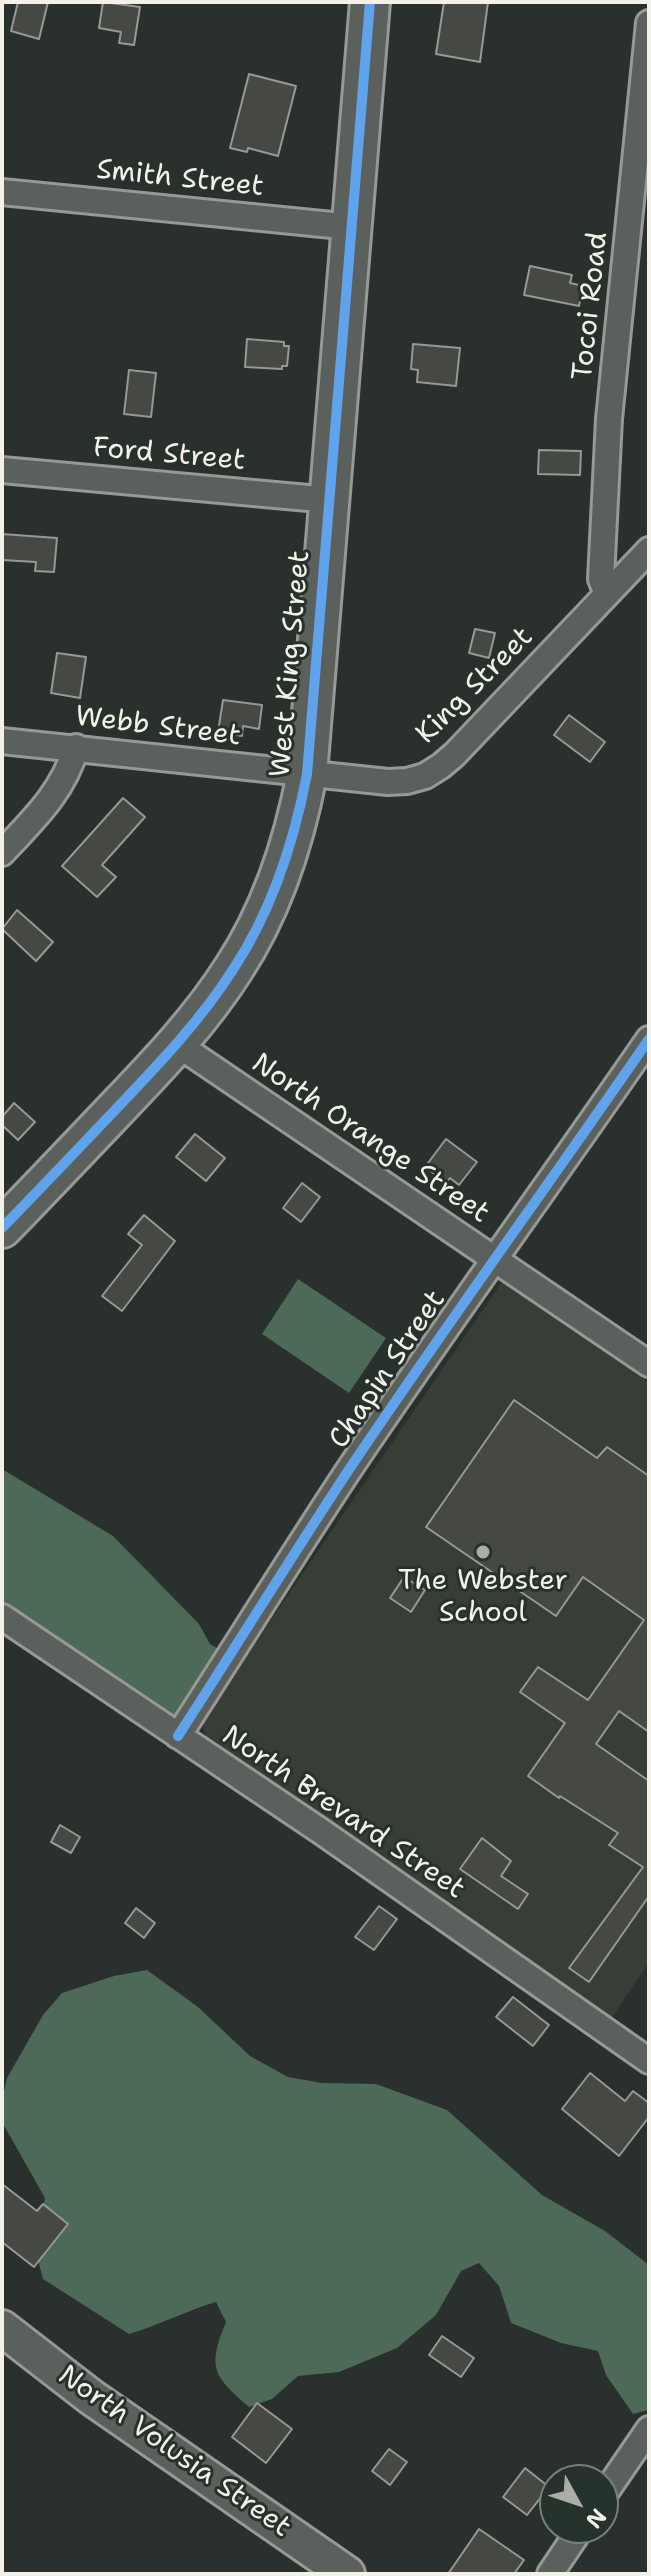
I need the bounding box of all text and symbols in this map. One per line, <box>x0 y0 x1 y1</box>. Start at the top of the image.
street label: Smith Street <box>95 154 265 204</box>
street label: Tocoi Road <box>567 230 615 382</box>
street label: Ford Street <box>91 432 247 478</box>
street label: West King Street <box>264 549 318 779</box>
street label: King Street <box>410 621 540 751</box>
street label: Webb Street <box>73 700 243 754</box>
street label: North Orange Street <box>245 1047 495 1231</box>
street label: Chapin Street <box>323 1285 453 1455</box>
marker: The Webster School <box>474 1543 492 1561</box>
place label: The Webster School <box>398 1565 568 1631</box>
street label: North Brevard Street <box>215 1719 471 1907</box>
street label: North Volusia Street <box>51 2359 297 2545</box>
north arrow <box>539 2464 619 2544</box>
text: N <box>580 2502 613 2534</box>

